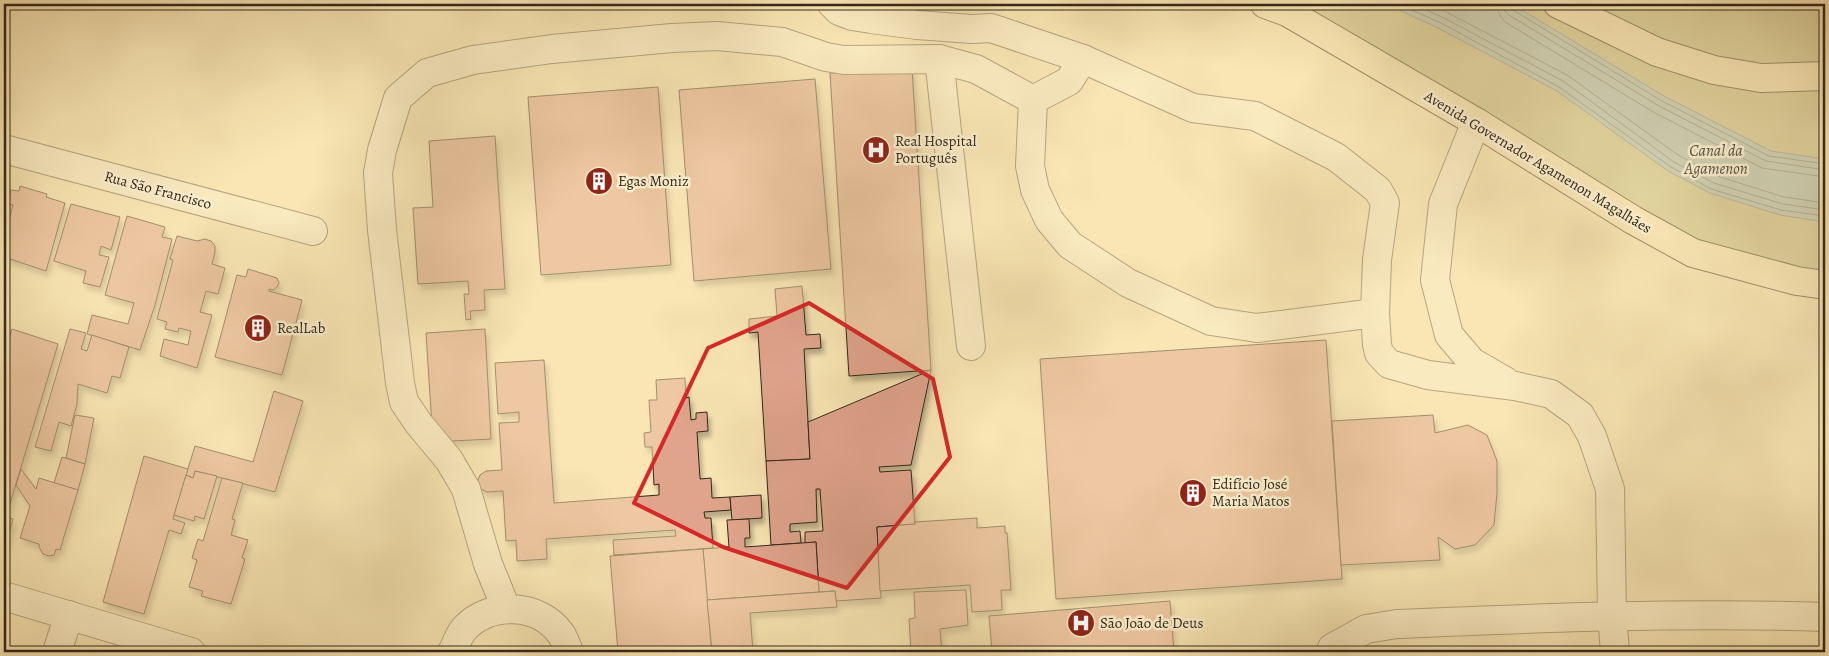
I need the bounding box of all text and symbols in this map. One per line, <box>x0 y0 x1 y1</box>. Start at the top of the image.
street label: Avenida Governador Agamenon Magalhães <box>1420 85 1655 238</box>
place label: Real Hospital Português <box>895 131 977 168</box>
hospital icon: Real Hospital Português <box>861 135 891 165</box>
water label: Canal da Agamenon <box>1683 140 1748 180</box>
street label: Rua São Francisco <box>102 166 214 214</box>
building icon: Egas Moniz <box>584 166 614 196</box>
place label: Egas Moniz <box>618 171 689 191</box>
building icon: RealLab <box>243 313 273 343</box>
place label: RealLab <box>277 318 326 338</box>
place label: Edifício José Maria Matos <box>1212 474 1289 511</box>
building icon: Edifício José Maria Matos <box>1178 478 1208 508</box>
hospital icon: São João de Deus <box>1066 608 1096 638</box>
place label: São João de Deus <box>1100 613 1203 633</box>

